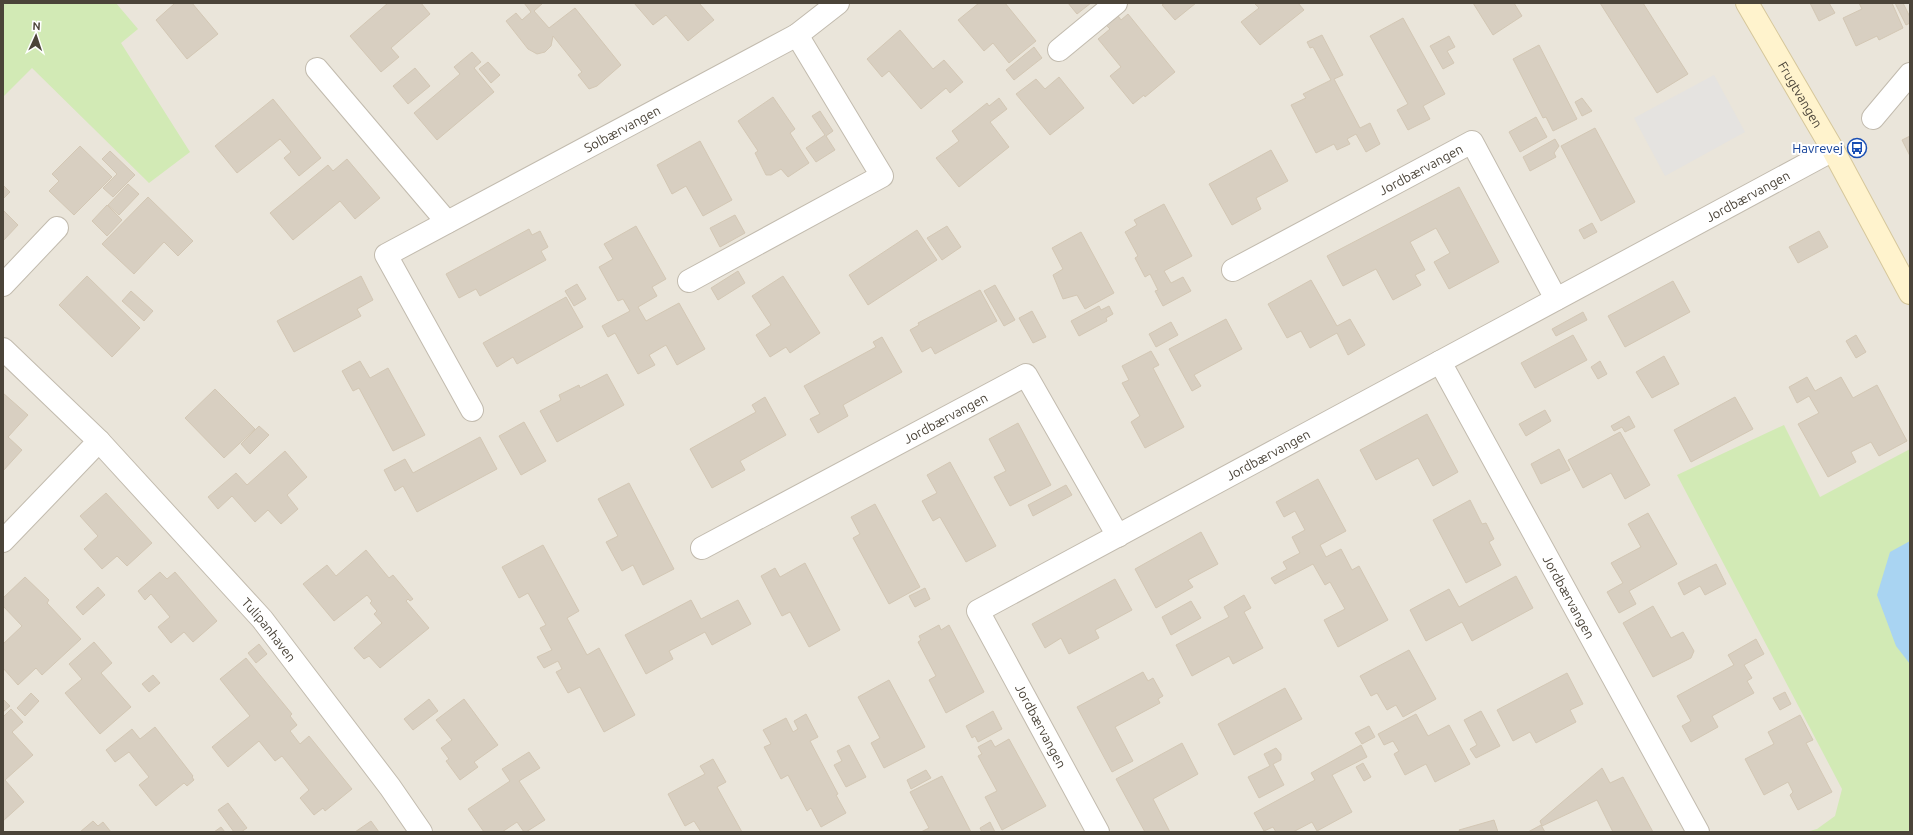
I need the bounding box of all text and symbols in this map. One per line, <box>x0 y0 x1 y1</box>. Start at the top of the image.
north arrow <box>16 16 56 56</box>
text: N <box>32 20 41 32</box>
street label: Frugtvangen <box>1776 59 1825 130</box>
street label: Solbærvangen <box>582 103 663 155</box>
bus stop icon: Havrevej <box>1846 137 1868 159</box>
street label: Jordbærvangen <box>1376 141 1465 198</box>
place label: Havrevej <box>1792 141 1843 155</box>
street label: Jordbærvangen <box>1703 168 1792 224</box>
street label: Jordbærvangen <box>901 390 990 446</box>
street label: Jordbærvangen <box>1224 426 1312 483</box>
street label: Jordbærvangen <box>1540 553 1597 641</box>
street label: Tulipanhaven <box>239 595 299 664</box>
street label: Jordbærvangen <box>1013 682 1069 770</box>

